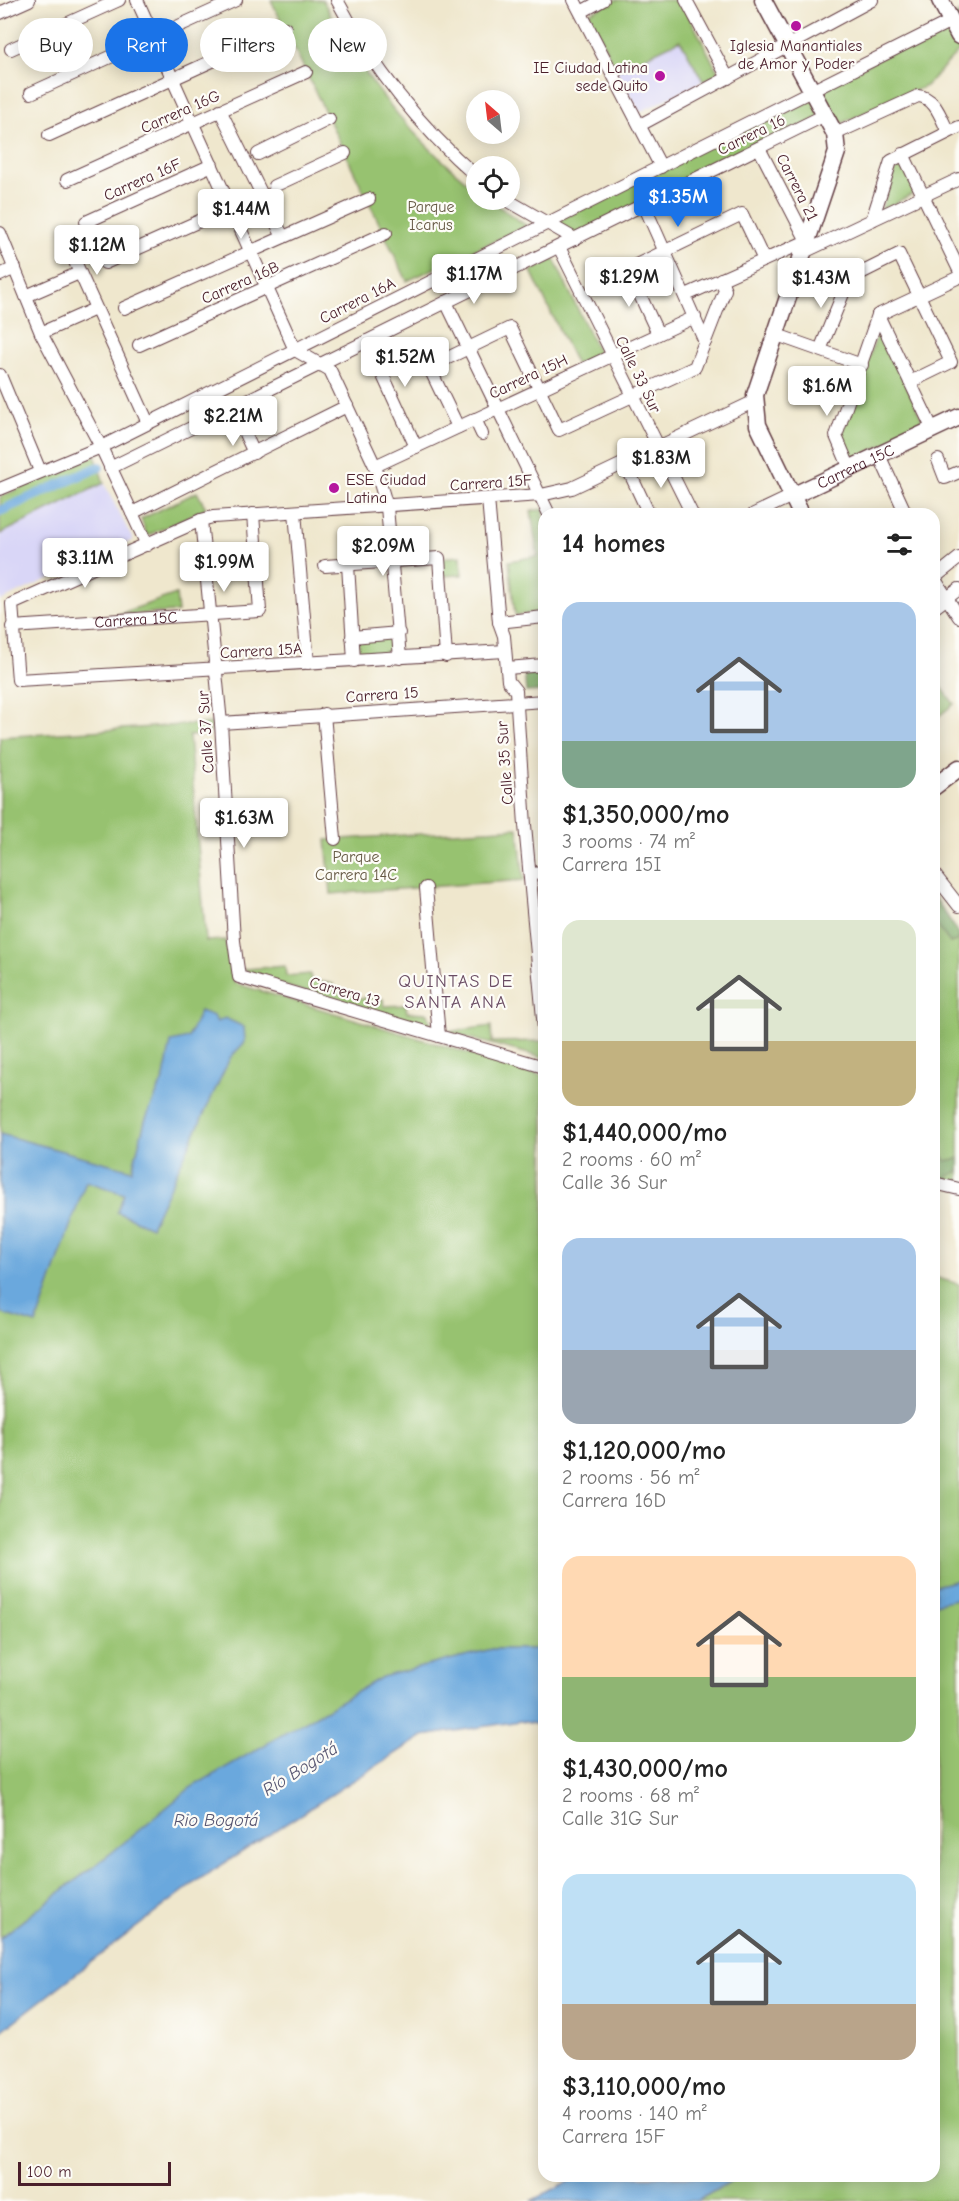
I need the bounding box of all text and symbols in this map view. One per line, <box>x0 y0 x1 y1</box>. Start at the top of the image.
chip: Buy <box>18 18 93 72</box>
chip: Rent <box>105 18 188 72</box>
chip: Filters <box>200 18 296 72</box>
chip: New <box>308 18 387 72</box>
marker: Iglesia Manantiales de Amor y Poder <box>789 19 803 33</box>
place label: Iglesia Manantiales de Amor y Poder <box>730 37 863 73</box>
place label: IE Ciudad Latina sede Quito <box>533 59 648 95</box>
marker: IE Ciudad Latina sede Quito <box>653 69 667 83</box>
street label: Carrera 16G <box>138 86 223 137</box>
north arrow <box>466 90 520 144</box>
map controls <box>466 90 520 210</box>
street label: Carrera 16 <box>715 111 788 159</box>
street label: Carrera 21 <box>773 151 822 224</box>
street label: Carrera 16F <box>101 155 184 205</box>
button: locate <box>466 156 520 210</box>
pin: $1.35M <box>629 177 727 228</box>
text: $1.35M <box>648 185 708 208</box>
pin: $1.44M <box>192 189 290 240</box>
text: $1.44M <box>212 197 270 220</box>
park label: Parque Icarus <box>407 198 455 234</box>
pin: $1.12M <box>48 225 146 276</box>
text: $1.12M <box>68 233 126 256</box>
pin: $1.17M <box>425 254 523 305</box>
pin: $1.29M <box>580 257 678 308</box>
street label: Carrera 16B <box>199 258 282 308</box>
pin: $1.43M <box>772 258 870 309</box>
text: $1.17M <box>446 262 502 285</box>
text: $1.29M <box>599 265 659 288</box>
text: $1.43M <box>792 266 850 289</box>
street label: Carrera 16A <box>317 274 398 328</box>
street label: Calle 33 Sur <box>612 333 665 416</box>
pin: $1.52M <box>356 337 454 388</box>
text: $1.52M <box>375 345 435 368</box>
street label: Carrera 15H <box>486 351 571 403</box>
pin: $1.6M <box>785 366 869 417</box>
text: $1.6M <box>802 374 852 397</box>
pin: $2.21M <box>184 396 282 447</box>
text: $2.21M <box>203 404 263 427</box>
pin: $1.83M <box>612 438 710 489</box>
street label: Carrera 15C <box>814 441 897 493</box>
text: $1.83M <box>631 446 691 469</box>
place label: ESE Ciudad Latina <box>346 471 426 507</box>
street label: Carrera 15F <box>449 471 534 495</box>
marker: ESE Ciudad Latina <box>327 481 341 495</box>
pin: $2.09M <box>334 526 432 577</box>
icon: filters <box>883 528 916 561</box>
text: 14 homes <box>562 529 665 559</box>
text: $2.09M <box>351 534 415 557</box>
pin: $3.11M <box>36 538 134 589</box>
pin: $1.99M <box>175 542 273 593</box>
text: $3.11M <box>56 546 114 569</box>
text: $1.99M <box>194 550 254 573</box>
street label: Carrera 15C <box>94 608 178 632</box>
street label: Carrera 15A <box>219 640 303 662</box>
icon: home <box>685 641 793 749</box>
street label: Carrera 15 <box>345 683 419 707</box>
street label: Calle 37 Sur <box>194 689 218 774</box>
street label: Calle 35 Sur <box>493 720 517 805</box>
pin: $1.63M <box>195 798 293 849</box>
text: $1,350,000/mo <box>562 800 729 830</box>
text: $1.63M <box>214 806 274 829</box>
text: 3 rooms · 74 m² <box>562 830 695 853</box>
park label: Parque Carrera 14C <box>315 848 397 884</box>
text: Carrera 15I <box>562 853 661 876</box>
icon: home <box>685 959 793 1067</box>
district label: QUINTAS DE SANTA ANA <box>398 971 514 1013</box>
street label: Carrera 13 <box>307 973 382 1011</box>
text: $1,440,000/mo <box>562 1118 727 1148</box>
text: 2 rooms · 60 m² <box>562 1148 701 1171</box>
text: Calle 36 Sur <box>562 1171 667 1194</box>
icon: home <box>685 1277 793 1385</box>
text: $1,120,000/mo <box>562 1436 726 1466</box>
text: 2 rooms · 56 m² <box>562 1466 700 1489</box>
text: Carrera 16D <box>562 1489 666 1512</box>
icon: home <box>685 1595 793 1703</box>
water label: Río Bogotá <box>259 1738 342 1801</box>
text: $1,430,000/mo <box>562 1754 728 1784</box>
text: 2 rooms · 68 m² <box>562 1784 699 1807</box>
text: Calle 31G Sur <box>562 1807 678 1830</box>
water label: Rio Bogotá <box>174 1810 258 1831</box>
icon: home <box>685 1913 793 2021</box>
text: $3,110,000/mo <box>562 2072 726 2102</box>
text: 4 rooms · 140 m² <box>562 2102 707 2125</box>
text: Carrera 15F <box>562 2125 665 2148</box>
scale bar <box>18 2159 171 2186</box>
text: 100 m <box>27 2163 71 2181</box>

